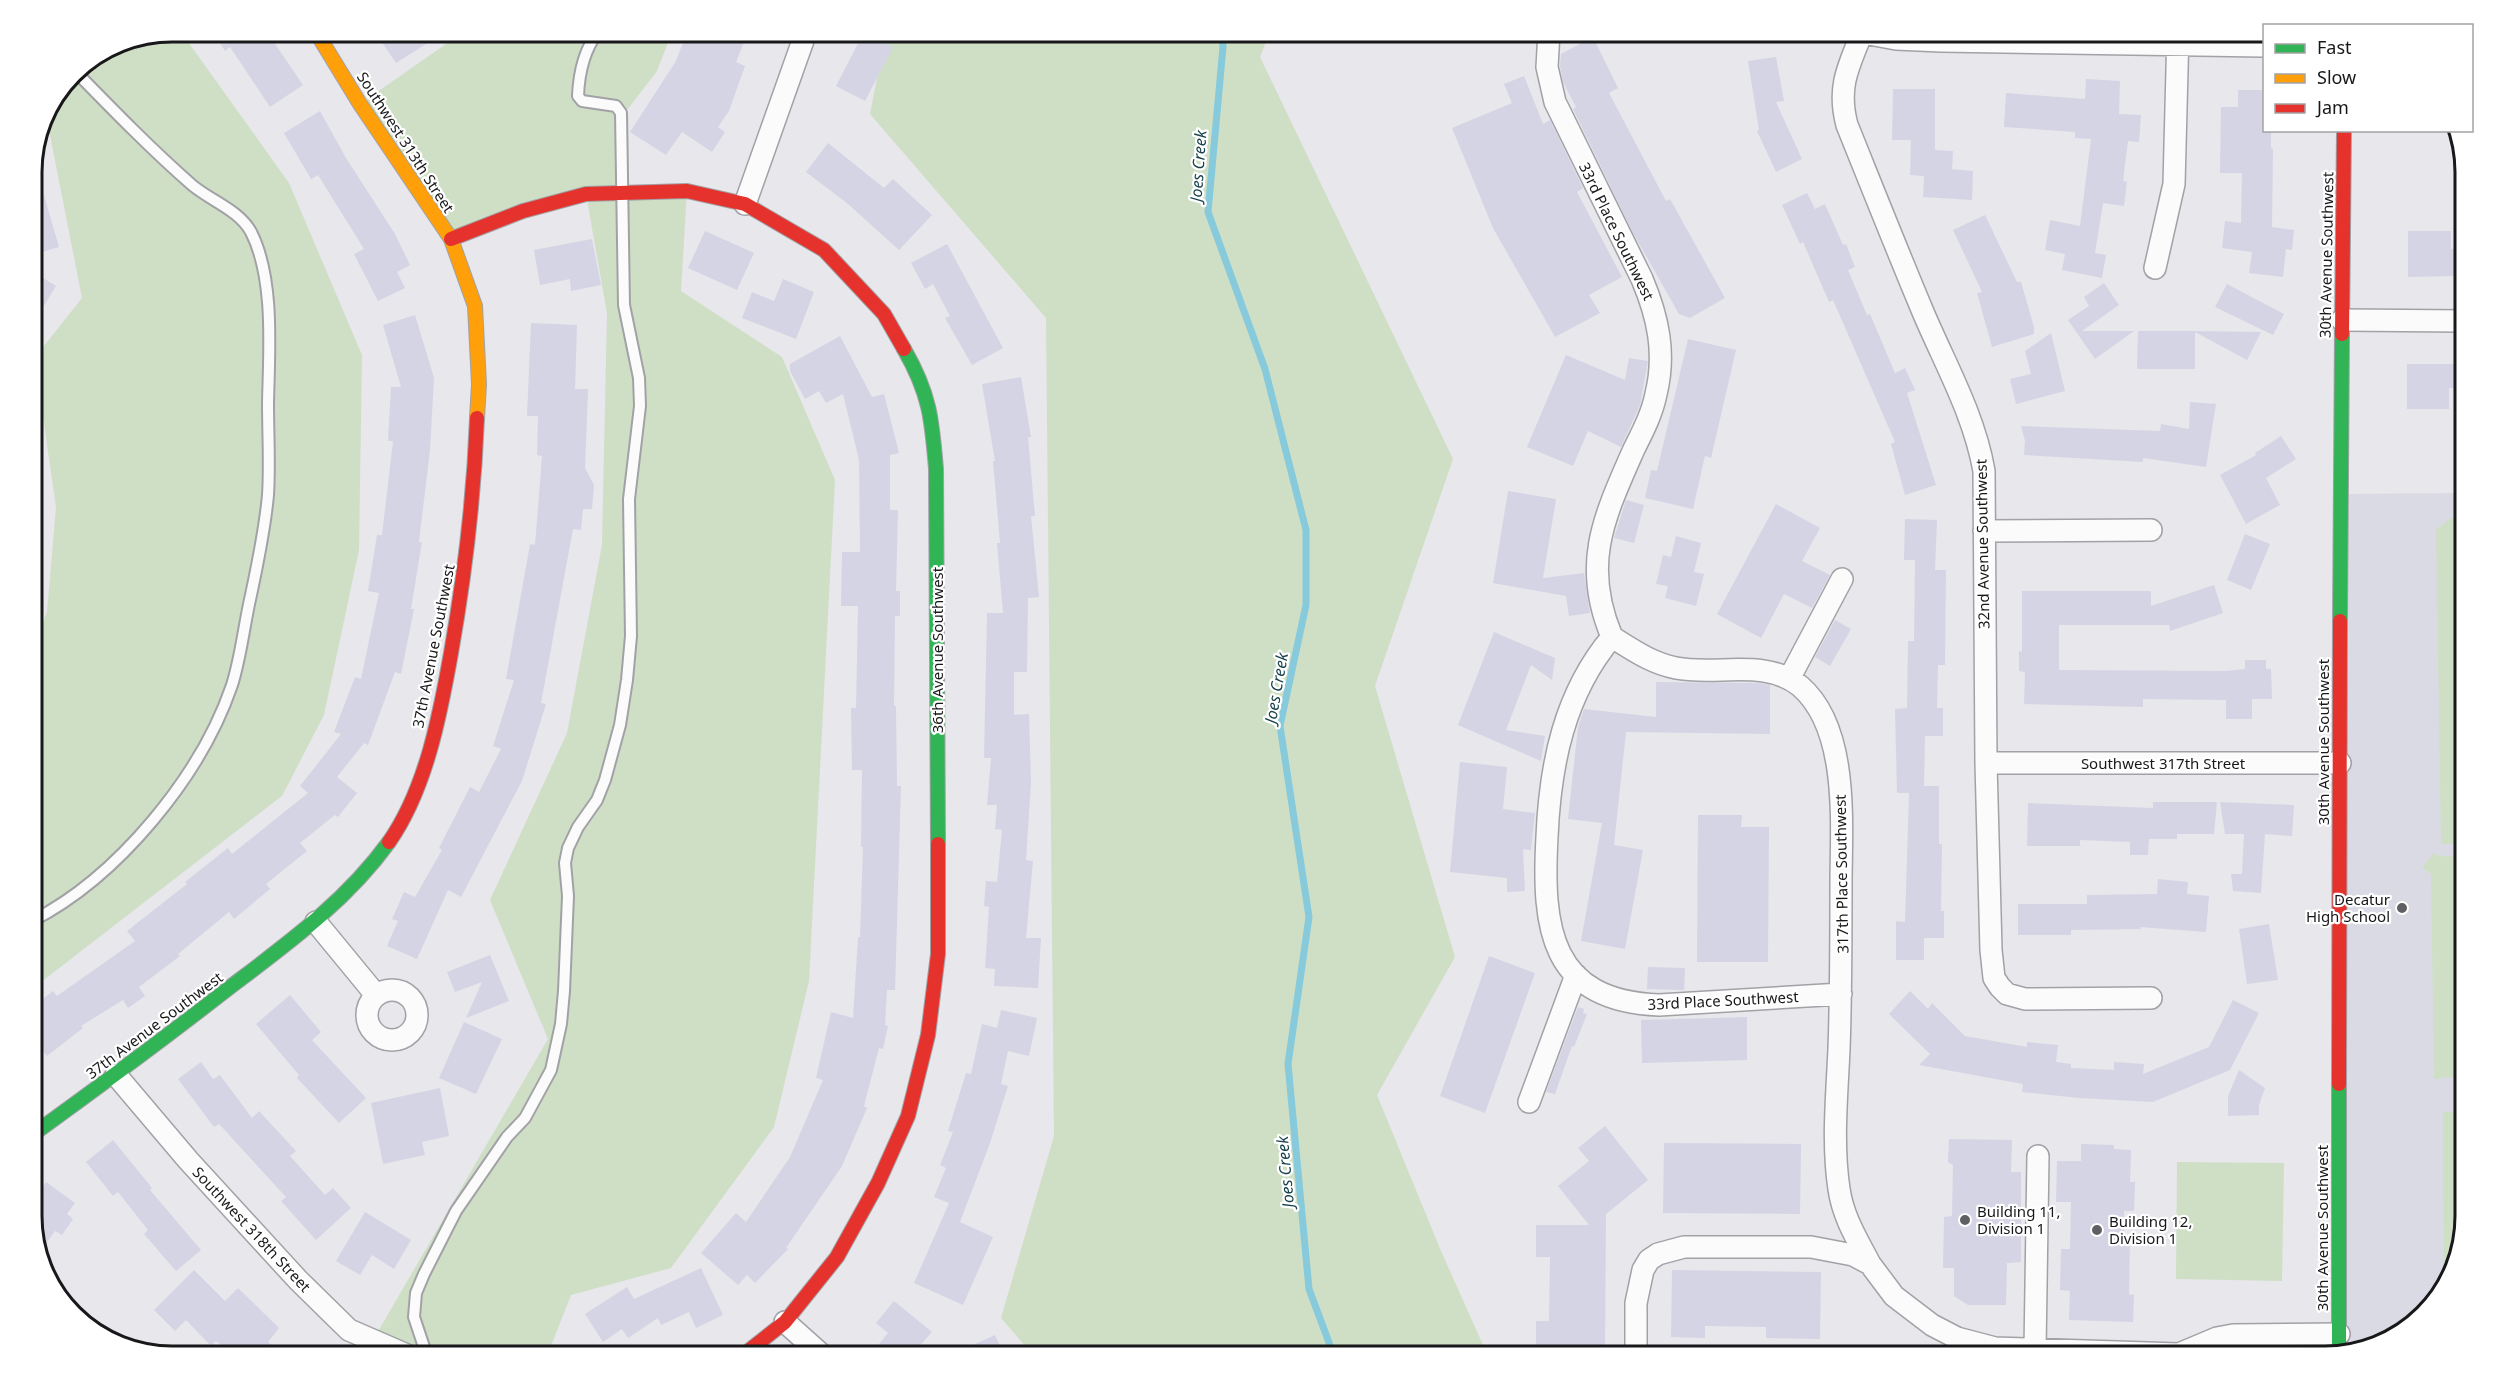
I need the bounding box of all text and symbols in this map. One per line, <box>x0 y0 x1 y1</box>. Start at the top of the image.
legend <box>2263 24 2473 132</box>
text: Fast <box>2317 35 2352 59</box>
text: Slow <box>2317 65 2356 89</box>
street label: Southwest 313th Street <box>353 68 459 217</box>
text: Jam <box>2315 95 2349 119</box>
water label: Joes Creek <box>1184 128 1212 206</box>
street label: 33rd Place Southwest <box>1575 159 1659 304</box>
street label: 30th Avenue Southwest <box>2315 171 2337 338</box>
street label: 32nd Avenue Southwest <box>1971 458 1993 629</box>
street label: 37th Avenue Southwest <box>407 562 459 730</box>
street label: 36th Avenue Southwest <box>927 566 947 733</box>
water label: Joes Creek <box>1258 650 1293 728</box>
street label: 30th Avenue Southwest <box>2313 658 2333 825</box>
street label: Southwest 317th Street <box>2081 753 2246 773</box>
street label: 317th Place Southwest <box>1830 794 1852 954</box>
place label: Decatur High School <box>2306 889 2390 926</box>
marker: Decatur High School <box>2395 901 2409 915</box>
street label: 37th Avenue Southwest <box>82 967 227 1083</box>
street label: 33rd Place Southwest <box>1647 986 1800 1014</box>
water label: Joes Creek <box>1271 1134 1299 1212</box>
street label: 30th Avenue Southwest <box>2312 1144 2332 1311</box>
street label: Southwest 318th Street <box>189 1162 316 1296</box>
place label: Building 11, Division 1 <box>1977 1201 2060 1238</box>
place label: Building 12, Division 1 <box>2109 1211 2192 1248</box>
marker: Building 11, Division 1 <box>1958 1213 1972 1227</box>
marker: Building 12, Division 1 <box>2090 1223 2104 1237</box>

